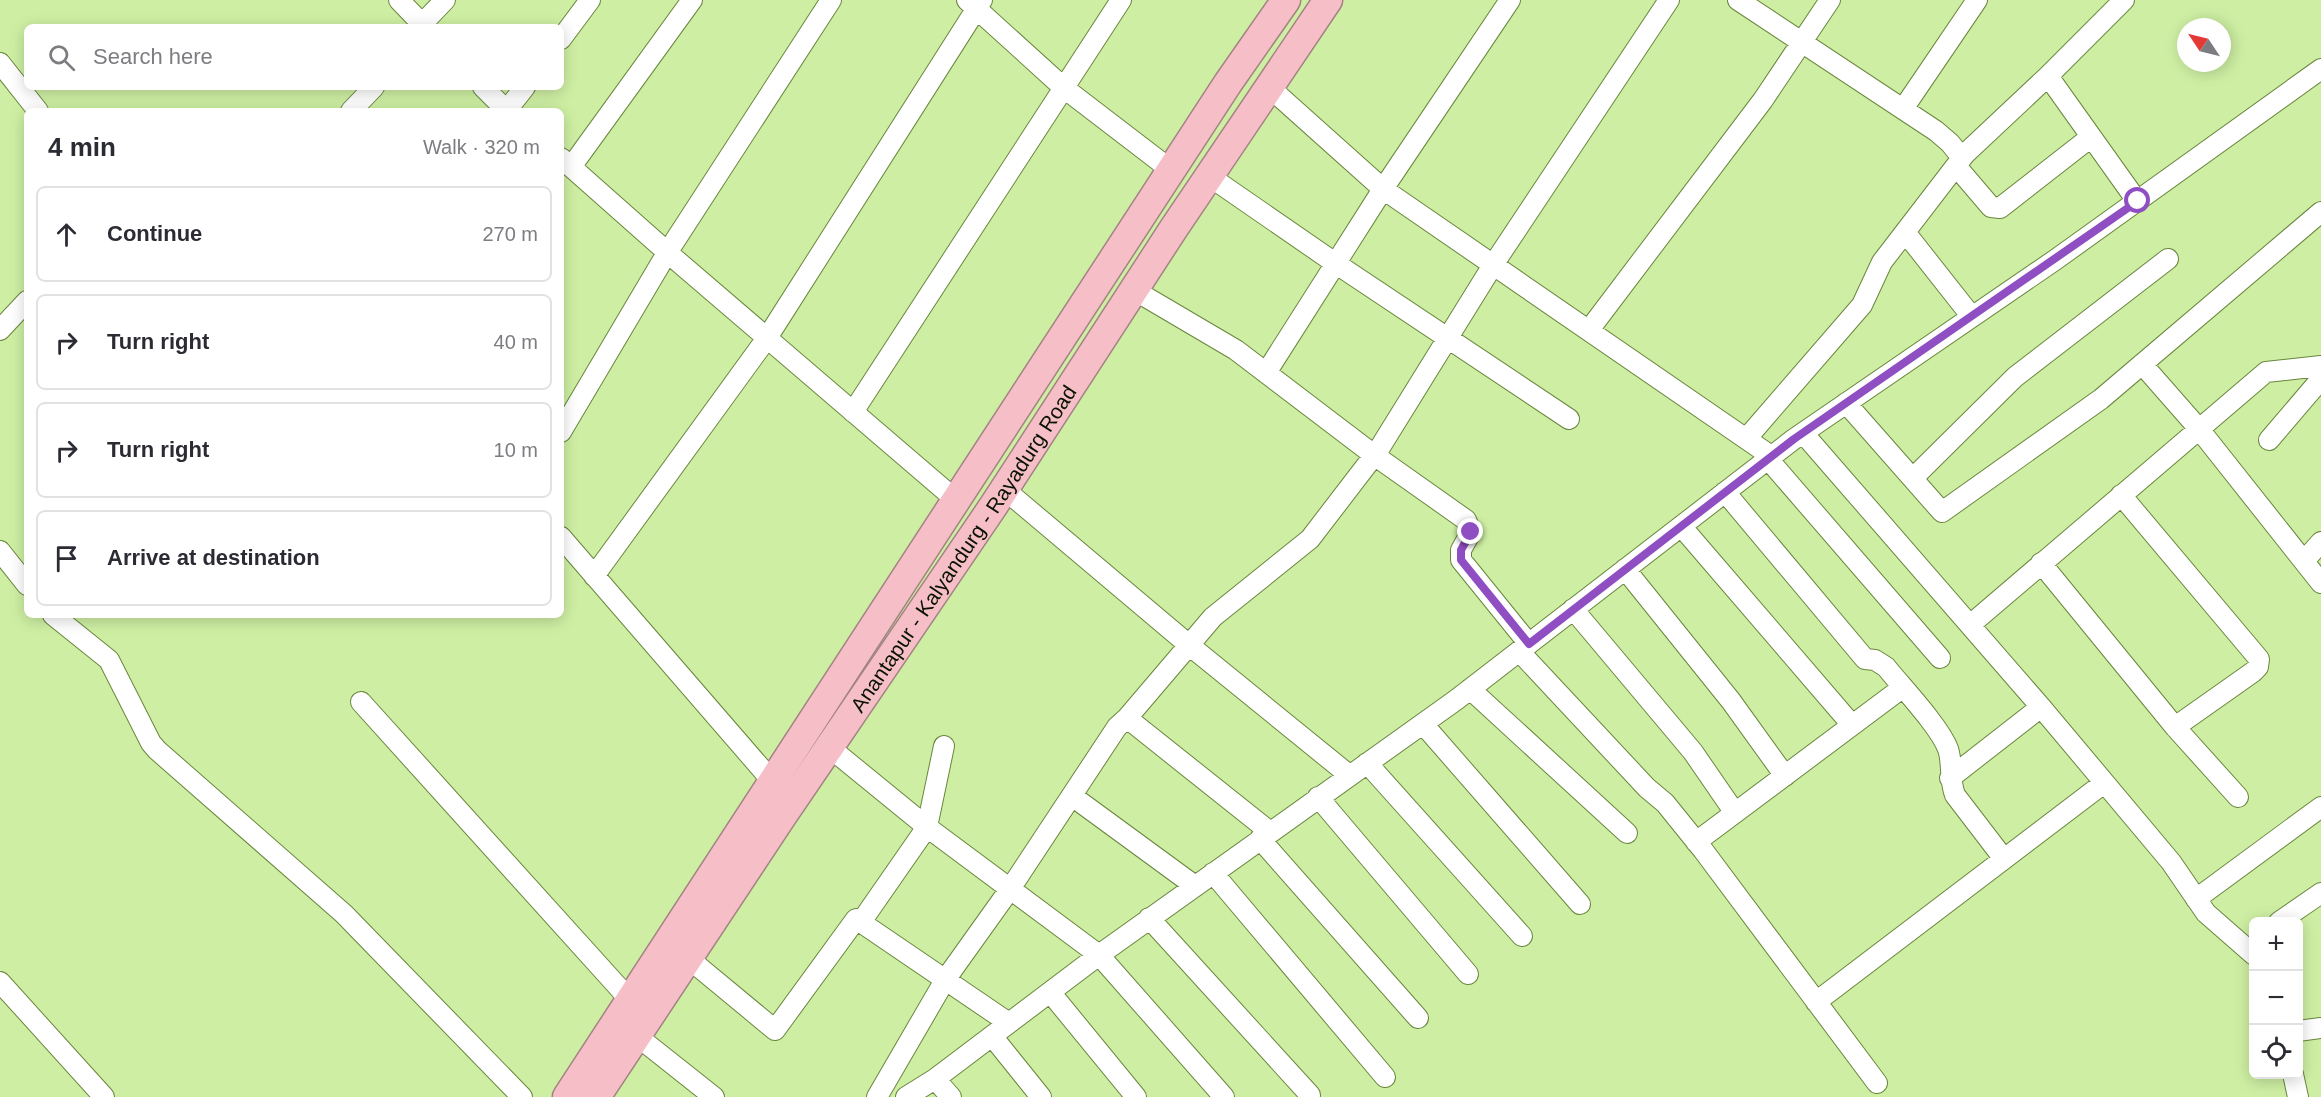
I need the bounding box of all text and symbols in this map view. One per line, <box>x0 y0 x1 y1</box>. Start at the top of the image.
north arrow <box>2177 18 2231 72</box>
search box <box>24 24 564 90</box>
icon: search <box>45 41 78 74</box>
text: Search here <box>93 44 213 69</box>
text: 4 min <box>48 132 116 162</box>
text: Walk · 320 m <box>423 136 540 158</box>
route start <box>2124 187 2150 213</box>
icon: ahead <box>50 218 83 251</box>
text: Continue <box>107 221 202 246</box>
text: 270 m <box>482 223 538 245</box>
icon: right <box>50 326 83 359</box>
text: Turn right <box>107 329 209 354</box>
text: 40 m <box>494 331 538 353</box>
street label: Anantapur - Kalyandurg - Rayadurg Road <box>845 381 1080 716</box>
icon: right <box>50 434 83 467</box>
text: Turn right <box>107 437 209 462</box>
text: 10 m <box>494 439 538 461</box>
route end <box>1457 518 1483 544</box>
icon: arrive <box>50 542 83 575</box>
text: Arrive at destination <box>107 545 320 570</box>
map controls <box>2249 917 2303 1079</box>
button: + <box>2249 917 2303 971</box>
button: − <box>2249 971 2303 1025</box>
button: locate <box>2249 1025 2303 1079</box>

